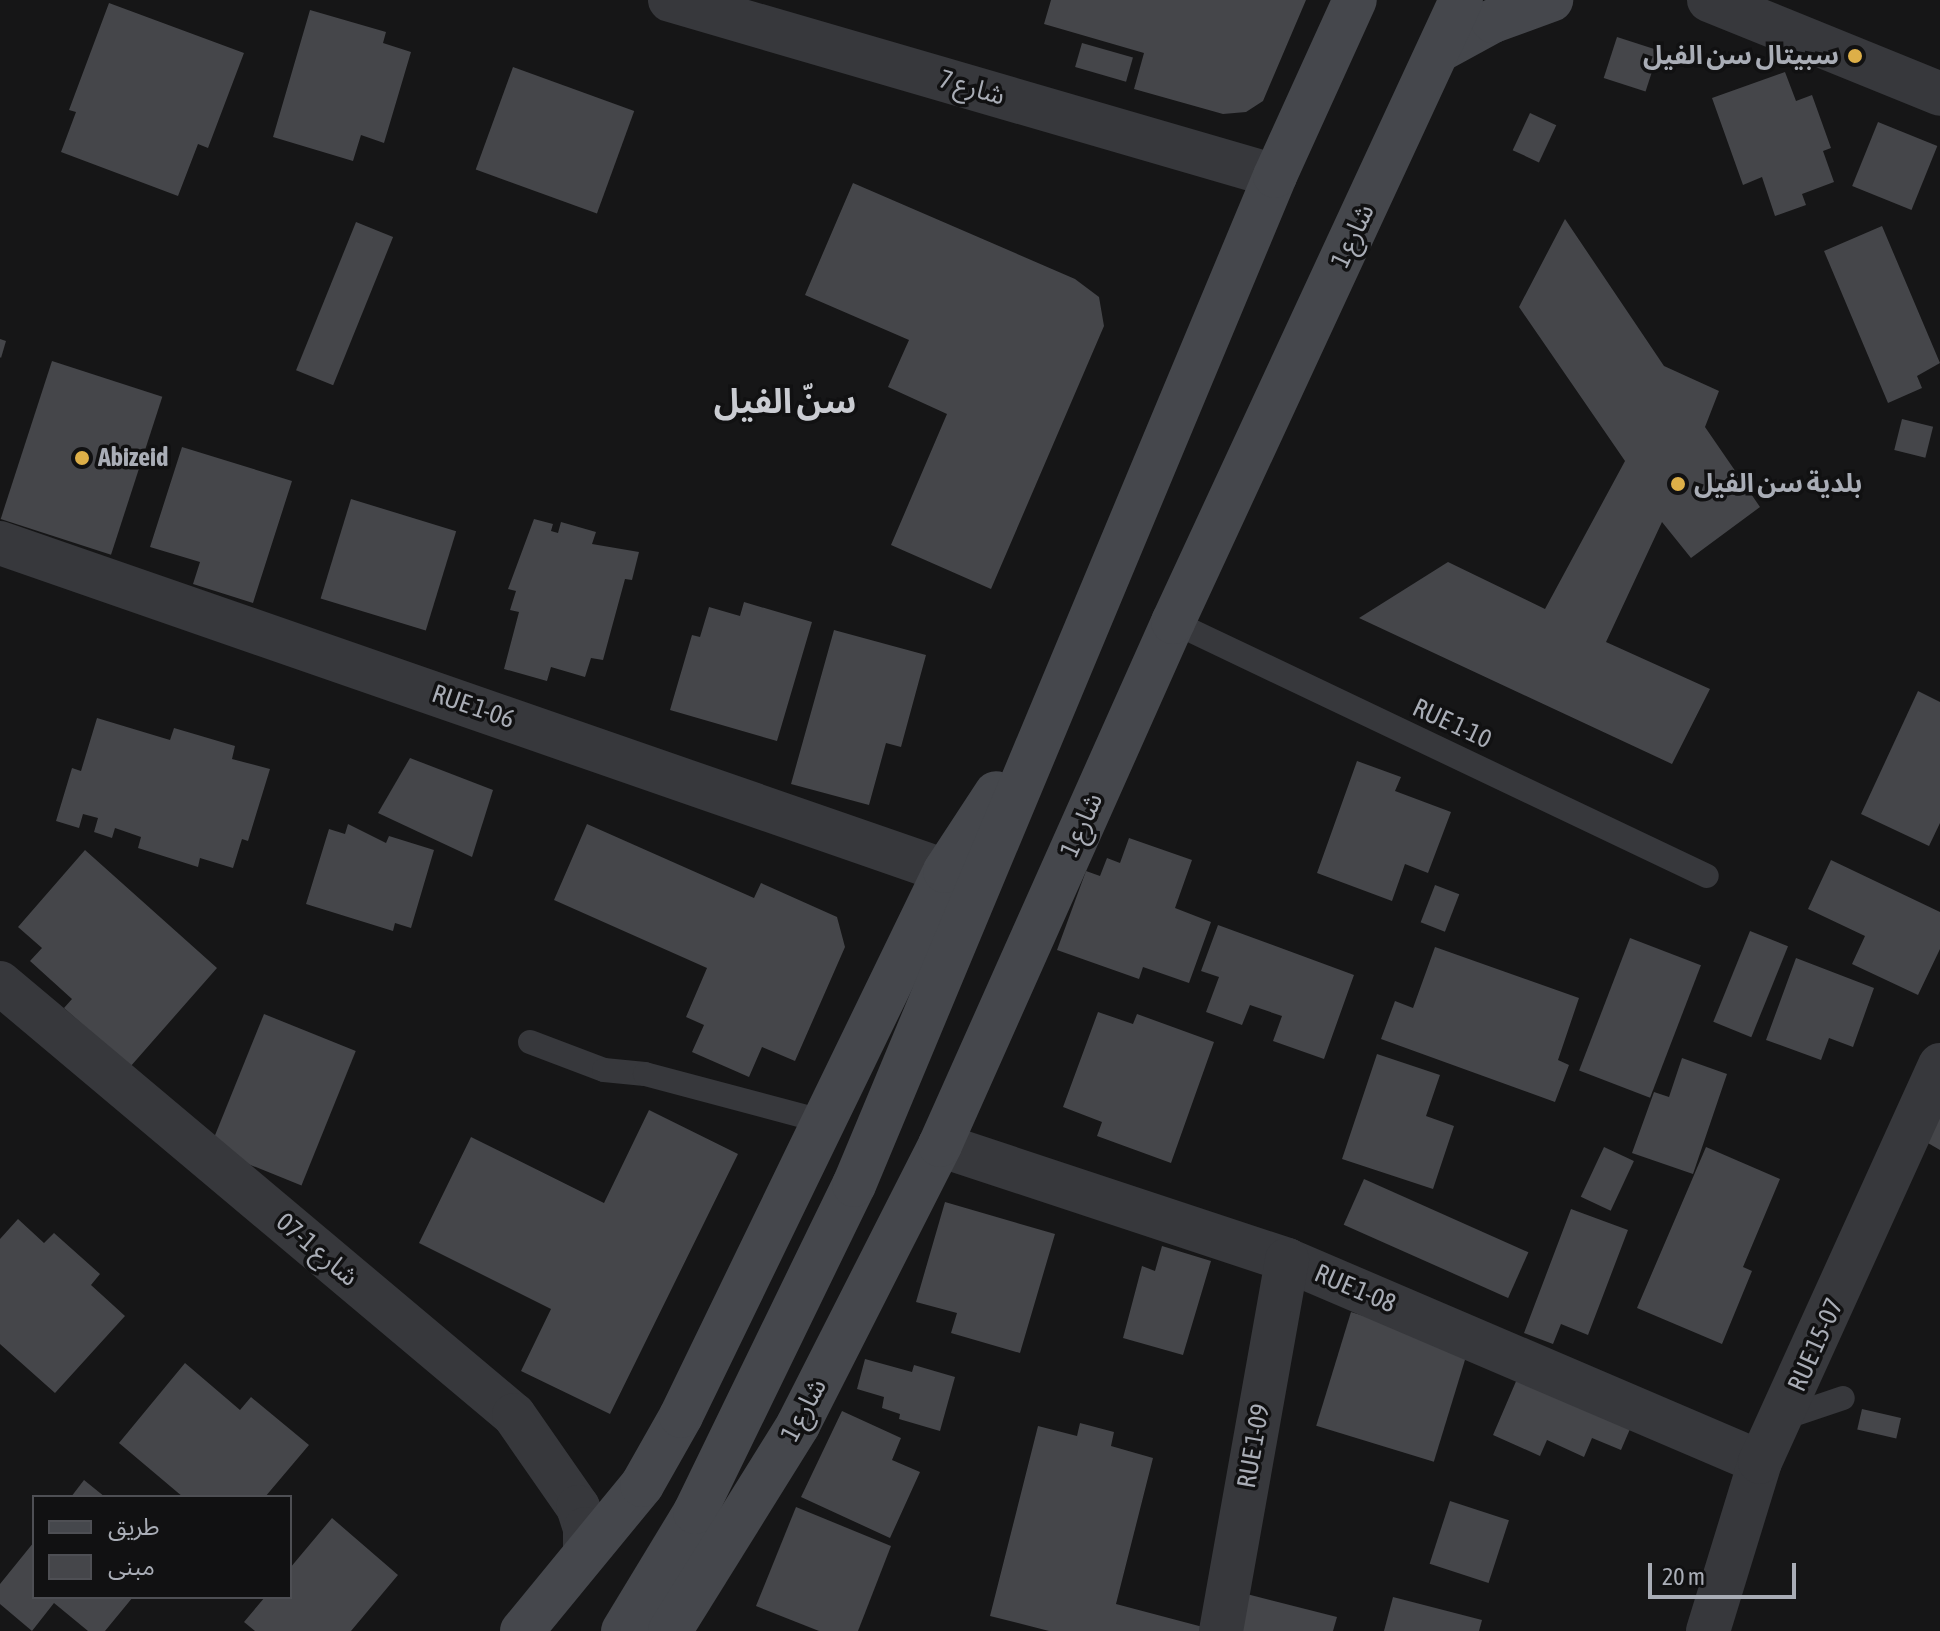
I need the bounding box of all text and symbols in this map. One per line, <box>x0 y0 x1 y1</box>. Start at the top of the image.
place label: سبيتال سن الفيل <box>1643 40 1839 72</box>
marker: سبيتال سن الفيل <box>1846 47 1864 65</box>
street label: شارع 7 <box>936 64 1008 112</box>
street label: شارع 1 <box>1325 199 1381 273</box>
district label: سنّ الفيل <box>714 381 856 421</box>
place label: Abizeid <box>98 442 168 474</box>
marker: Abizeid <box>73 449 91 467</box>
place label: بلدية سن الفيل <box>1694 468 1862 500</box>
marker: بلدية سن الفيل <box>1669 475 1687 493</box>
street label: RUE 1-06 <box>428 678 518 736</box>
street label: RUE 1-10 <box>1408 692 1496 756</box>
street label: شارع 1 <box>1054 788 1110 862</box>
street label: شارع 1-07 <box>270 1207 364 1293</box>
street label: RUE 1-08 <box>1310 1258 1400 1320</box>
street label: RUE 15-07 <box>1782 1294 1850 1396</box>
street label: شارع 1 <box>775 1373 833 1447</box>
street label: RUE 1-09 <box>1231 1402 1277 1490</box>
legend <box>32 1495 292 1599</box>
text: طريق <box>108 1513 160 1540</box>
scale bar <box>1652 1547 1800 1597</box>
text: مبنى <box>108 1553 155 1580</box>
text: 20 m <box>1662 1563 1705 1590</box>

